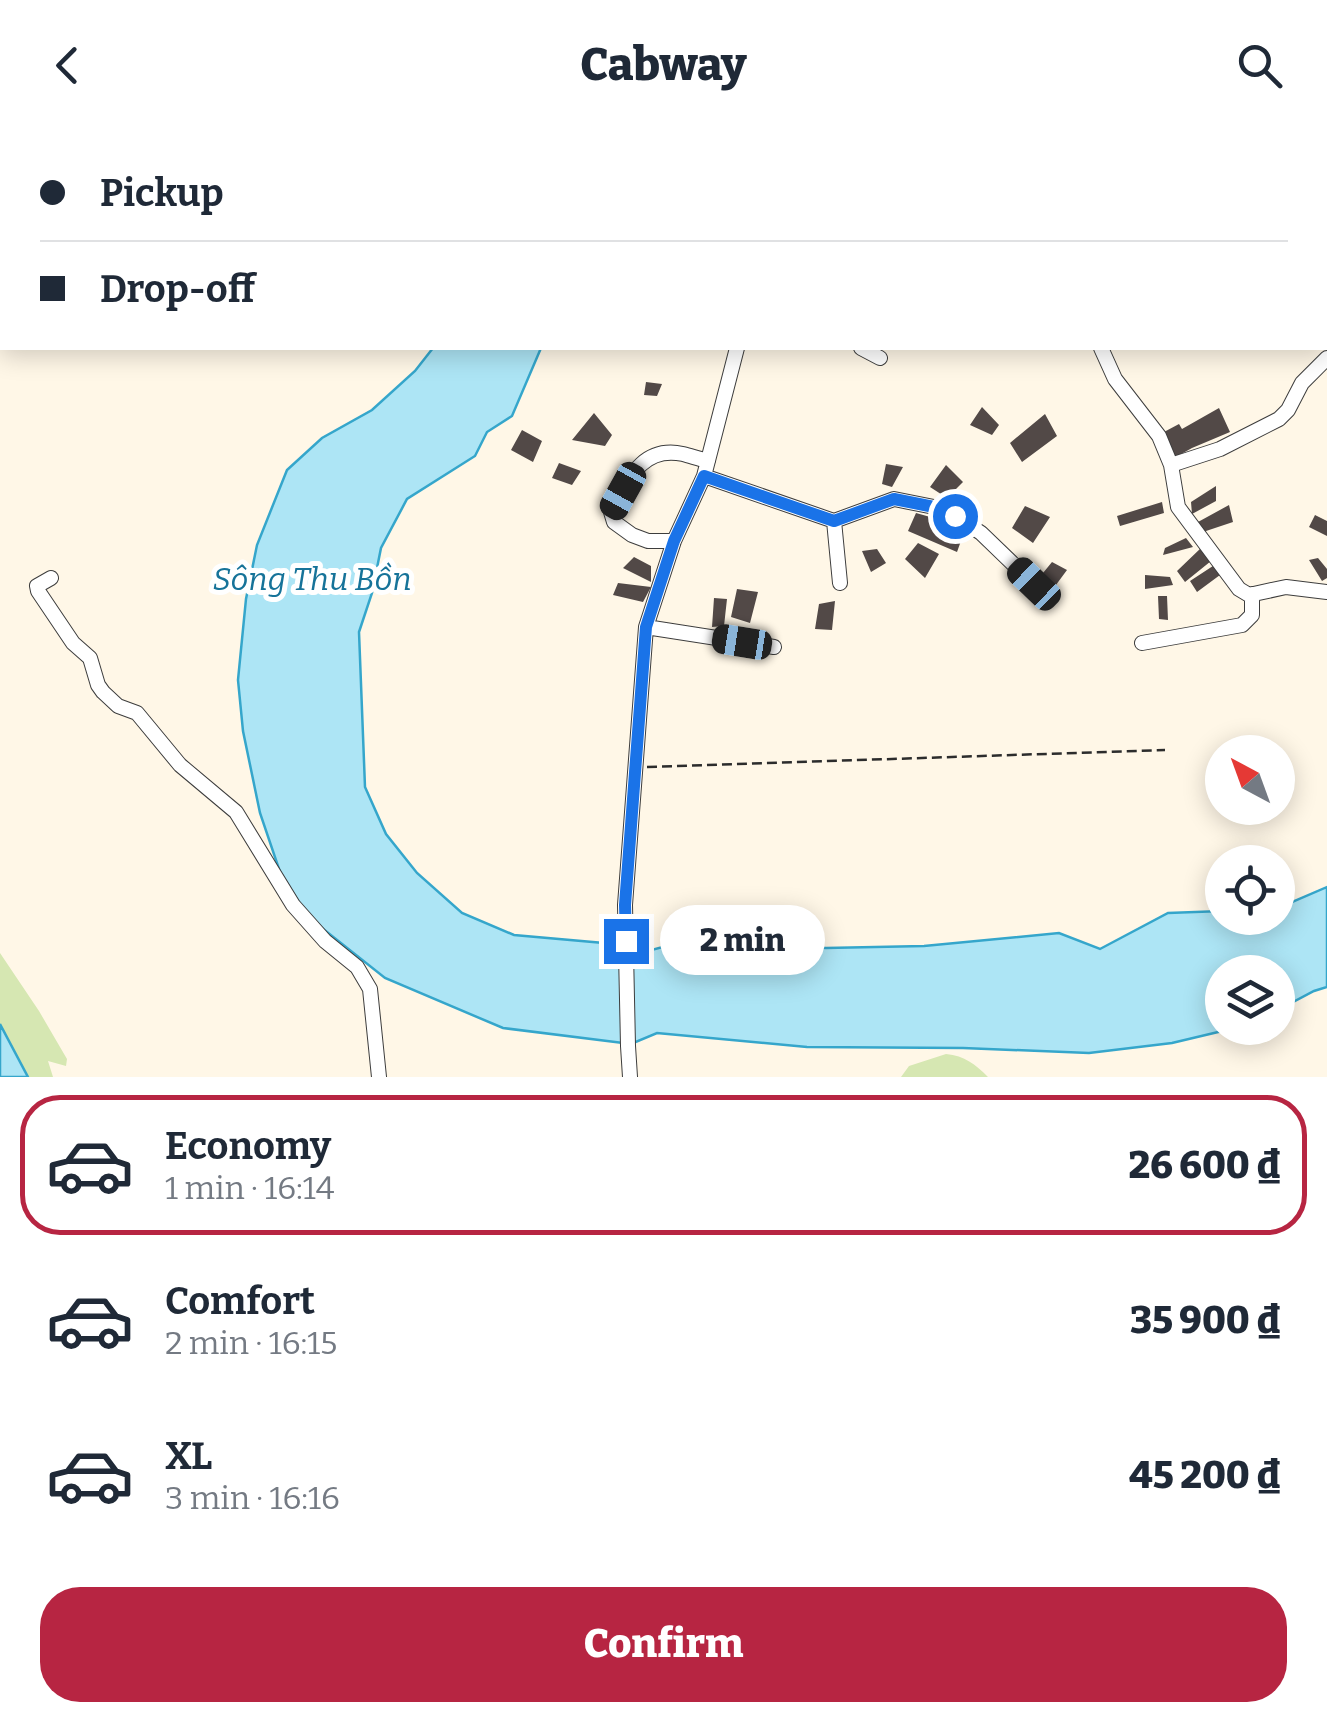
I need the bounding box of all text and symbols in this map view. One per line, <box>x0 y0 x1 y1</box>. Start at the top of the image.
icon: back <box>40 38 95 93</box>
text: Cabway <box>580 38 747 92</box>
icon: search <box>1232 38 1287 93</box>
text: Pickup <box>100 170 224 216</box>
text: Drop-off <box>100 266 255 312</box>
car <box>595 457 651 525</box>
route start <box>933 494 978 539</box>
car <box>1002 552 1066 616</box>
water label: Sông Thu Bồn <box>212 560 412 598</box>
car <box>710 622 774 662</box>
north arrow <box>1205 735 1295 825</box>
map controls <box>1205 735 1295 1045</box>
button: locate <box>1205 845 1295 935</box>
callout: 2 min <box>661 906 826 976</box>
route end <box>604 919 649 964</box>
text: 2 min <box>700 921 785 959</box>
button: layers <box>1205 955 1295 1045</box>
icon: car <box>45 1120 135 1210</box>
text: Economy <box>165 1123 331 1169</box>
text: 26 600 ₫ <box>1129 1142 1282 1188</box>
text: 1 min · 16:14 <box>165 1169 334 1207</box>
icon: car <box>45 1275 135 1365</box>
text: Comfort <box>165 1278 315 1324</box>
text: 35 900 ₫ <box>1130 1297 1282 1343</box>
text: 2 min · 16:15 <box>165 1324 337 1362</box>
icon: car <box>45 1430 135 1520</box>
text: XL <box>165 1433 212 1479</box>
text: 45 200 ₫ <box>1129 1452 1282 1498</box>
text: 3 min · 16:16 <box>165 1479 340 1517</box>
button: Confirm <box>40 1587 1287 1702</box>

